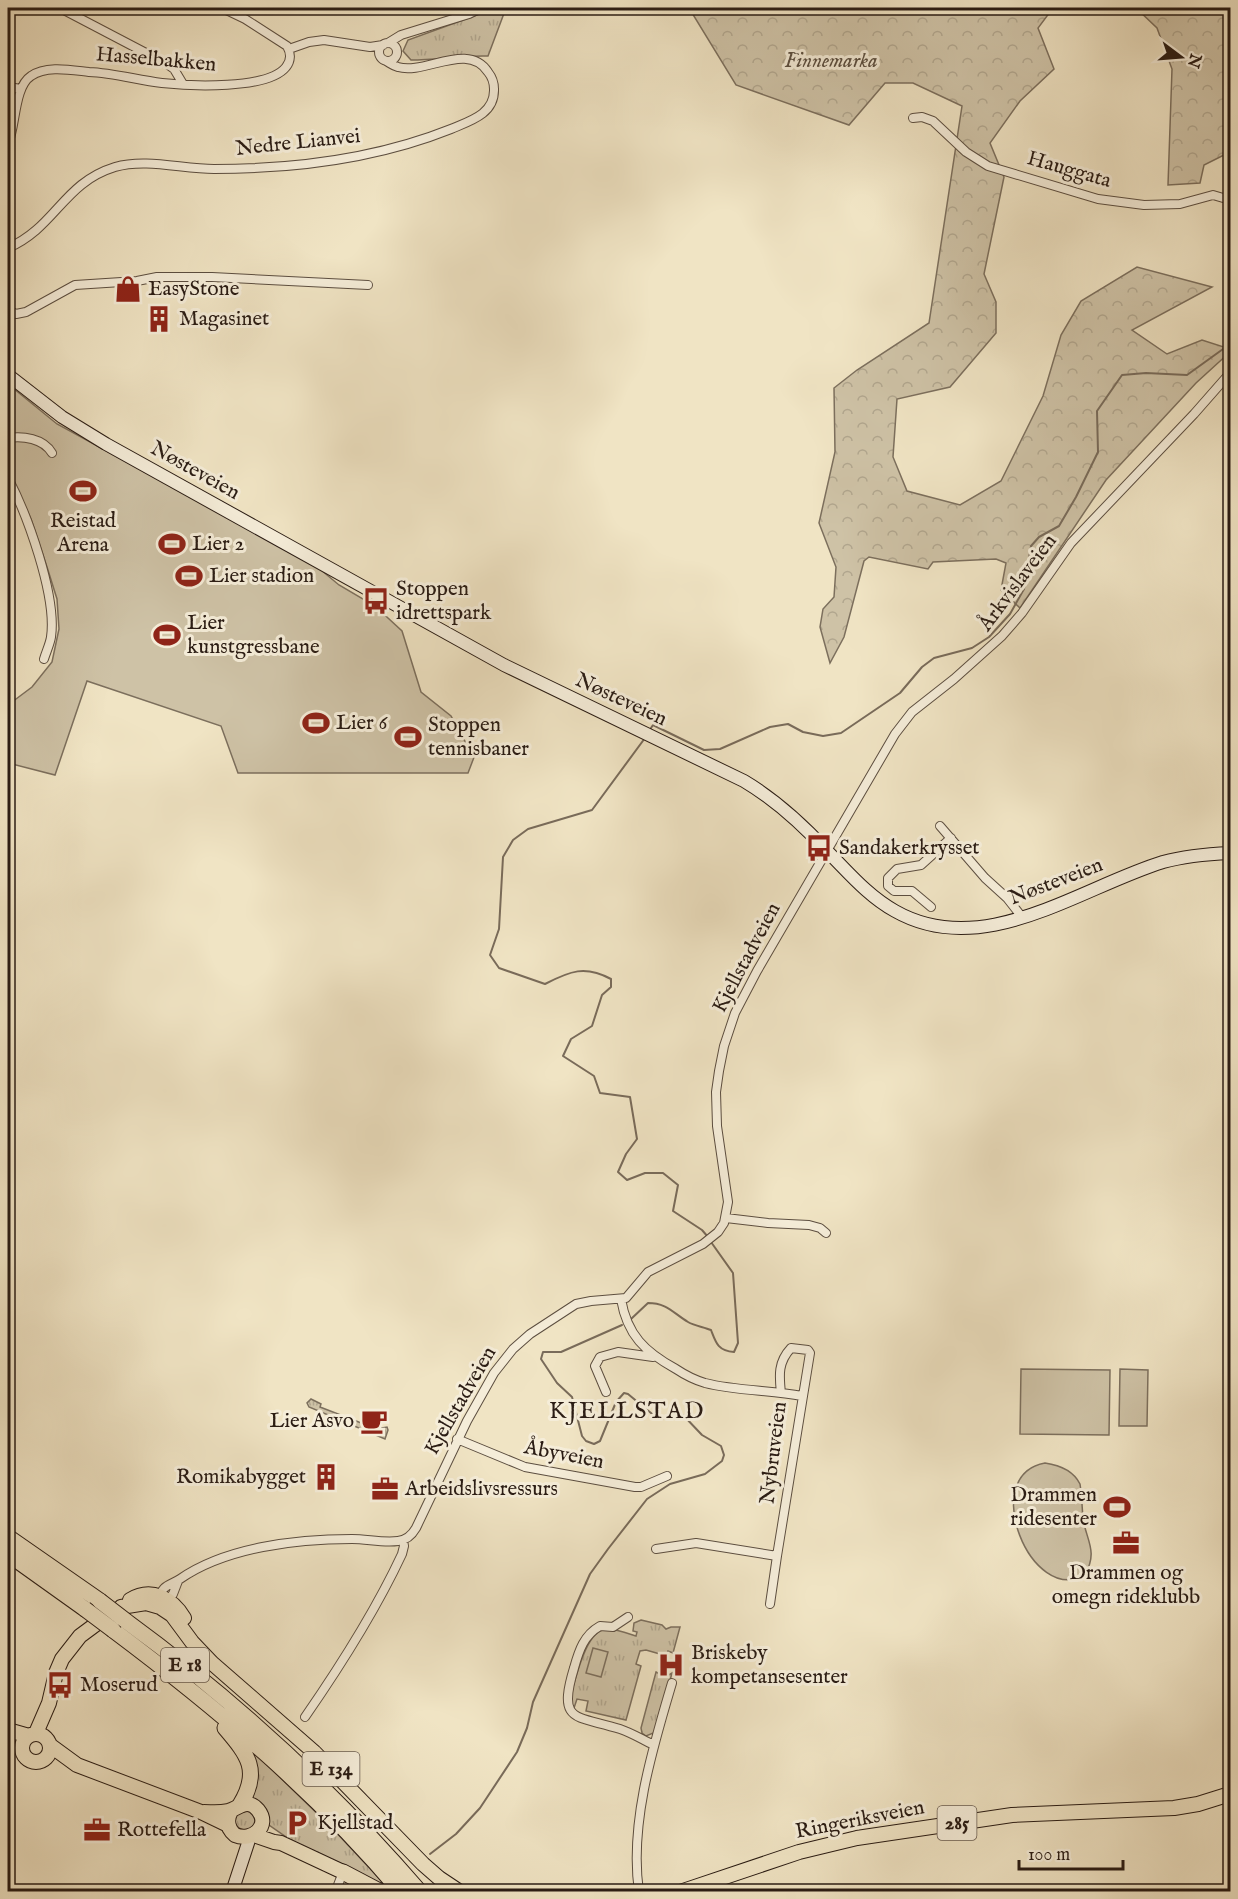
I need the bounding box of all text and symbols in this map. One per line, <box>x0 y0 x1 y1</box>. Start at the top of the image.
north arrow <box>1151 27 1211 87</box>
street label: Hasselbakken <box>95 41 217 79</box>
park label: Finnemarka <box>784 48 878 75</box>
text: N <box>1182 50 1205 70</box>
street label: Nedre Lianvei <box>234 123 362 163</box>
street label: Hauggata <box>1024 145 1115 195</box>
shop icon: EasyStone <box>113 274 143 304</box>
place label: EasyStone <box>148 276 240 303</box>
building icon: Magasinet <box>144 304 174 334</box>
place label: Magasinet <box>179 306 269 333</box>
street label: Nøsteveien <box>145 435 245 507</box>
sports icon: Reistad Arena <box>68 476 98 506</box>
place label: Reistad Arena <box>50 508 117 559</box>
street label: Årkvislaveien <box>971 528 1063 638</box>
sports icon: Lier 2 <box>157 529 187 559</box>
place label: Lier 2 <box>192 531 244 558</box>
sports icon: Lier stadion <box>174 561 204 591</box>
place label: Lier stadion <box>209 563 314 590</box>
place label: Stoppen idrettspark <box>396 576 492 627</box>
bus stop icon: Stoppen idrettspark <box>361 586 391 616</box>
place label: Lier kunstgressbane <box>187 610 320 661</box>
sports icon: Lier kunstgressbane <box>152 620 182 650</box>
street label: Nøsteveien <box>571 667 671 733</box>
sports icon: Lier 6 <box>301 708 331 738</box>
place label: Lier 6 <box>336 710 388 737</box>
place label: Stoppen tennisbaner <box>428 712 529 763</box>
sports icon: Stoppen tennisbaner <box>393 722 423 752</box>
bus stop icon: Sandakerkrysset <box>804 833 834 863</box>
place label: Sandakerkrysset <box>839 835 980 862</box>
street label: Nøsteveien <box>1005 852 1107 912</box>
street label: Kjellstadveien <box>707 898 787 1018</box>
street label: Kjellstadveien <box>419 1342 503 1460</box>
district label: KJELLSTAD <box>549 1396 705 1427</box>
street label: Nybruveien <box>754 1400 794 1506</box>
cafe icon: Lier Asvo <box>359 1406 389 1436</box>
place label: Lier Asvo <box>270 1408 354 1435</box>
street label: Åbyveien <box>521 1433 606 1476</box>
building icon: Romikabygget <box>311 1462 341 1492</box>
place label: Romikabygget <box>176 1464 306 1491</box>
office icon: Arbeidslivsressurs <box>370 1474 400 1504</box>
place label: Arbeidslivsressurs <box>404 1476 558 1503</box>
place label: Drammen ridesenter <box>1010 1482 1097 1533</box>
sports icon: Drammen ridesenter <box>1102 1492 1132 1522</box>
office icon: Drammen og omegn rideklubb <box>1111 1528 1141 1558</box>
place label: Drammen og omegn rideklubb <box>1052 1560 1200 1611</box>
place label: Briskeby kompetansesenter <box>691 1640 848 1691</box>
road number: E 18 <box>161 1648 209 1682</box>
hospital icon: Briskeby kompetansesenter <box>656 1650 686 1680</box>
bus stop icon: Moserud <box>45 1670 75 1700</box>
place label: Moserud <box>80 1672 158 1699</box>
road number: E 134 <box>302 1752 360 1786</box>
street label: Ringeriksveien <box>793 1794 927 1846</box>
road number: 285 <box>938 1806 976 1840</box>
parking icon: Kjellstad <box>282 1808 312 1838</box>
place label: Kjellstad <box>317 1810 394 1837</box>
office icon: Rottefella <box>82 1815 112 1845</box>
place label: Rottefella <box>117 1817 207 1844</box>
scale bar <box>1019 1833 1122 1871</box>
text: 100 m <box>1028 1844 1070 1867</box>

